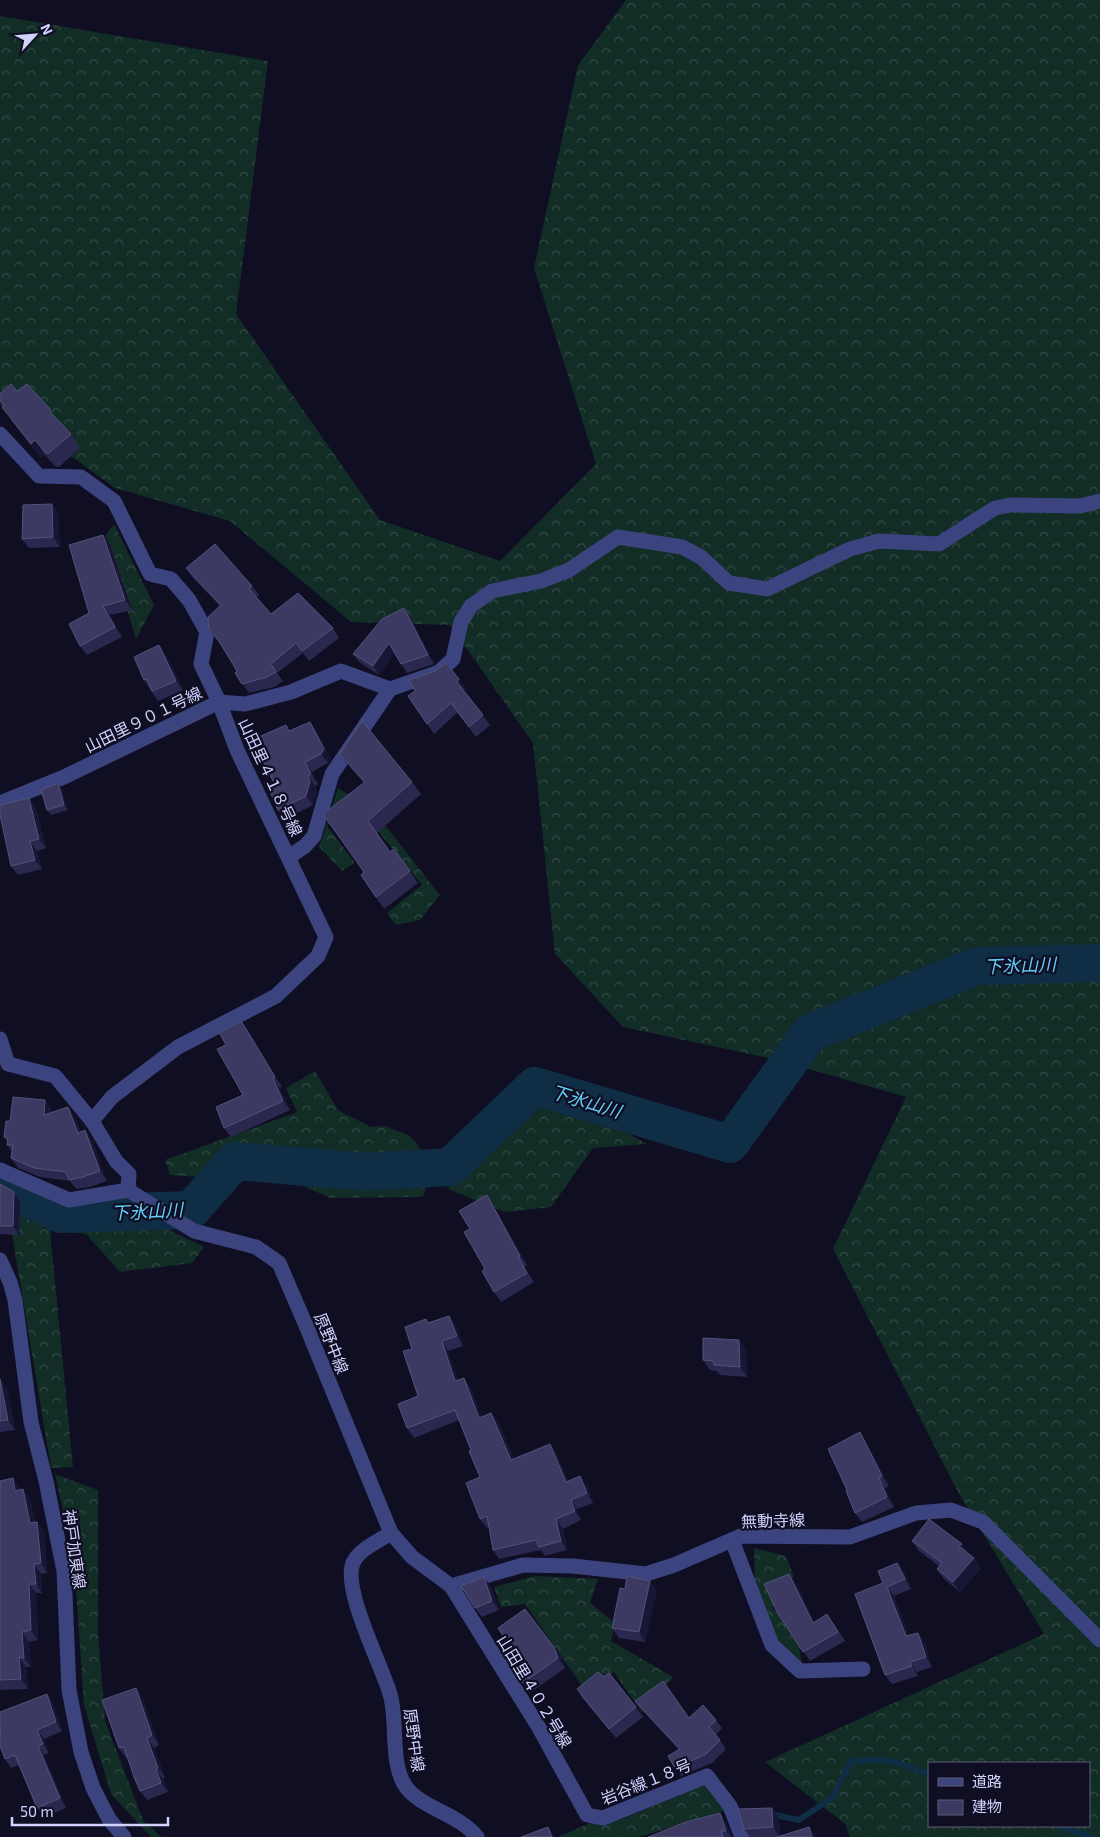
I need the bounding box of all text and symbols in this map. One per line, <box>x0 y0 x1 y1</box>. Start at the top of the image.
north arrow <box>10 10 60 60</box>
text: N <box>37 21 57 37</box>
street label: 山田里９０１号線 <box>81 682 205 756</box>
street label: 山田里４１８号線 <box>235 715 307 839</box>
water label: 下氷山川 <box>984 953 1058 977</box>
water label: 下氷山川 <box>548 1080 626 1123</box>
water label: 下氷山川 <box>110 1198 186 1224</box>
street label: 原野中線 <box>311 1310 353 1376</box>
street label: 神戸加東線 <box>60 1508 90 1590</box>
street label: 無動寺線 <box>741 1509 805 1531</box>
street label: 山田里４０２号線 <box>494 1631 576 1751</box>
street label: 原野中線 <box>401 1707 429 1773</box>
street label: 岩谷線１８号 <box>598 1754 694 1808</box>
legend <box>928 1762 1090 1827</box>
text: 道路 <box>972 1772 1002 1790</box>
scale bar <box>12 1794 169 1826</box>
text: 建物 <box>972 1797 1002 1815</box>
text: 50 m <box>20 1802 54 1820</box>

